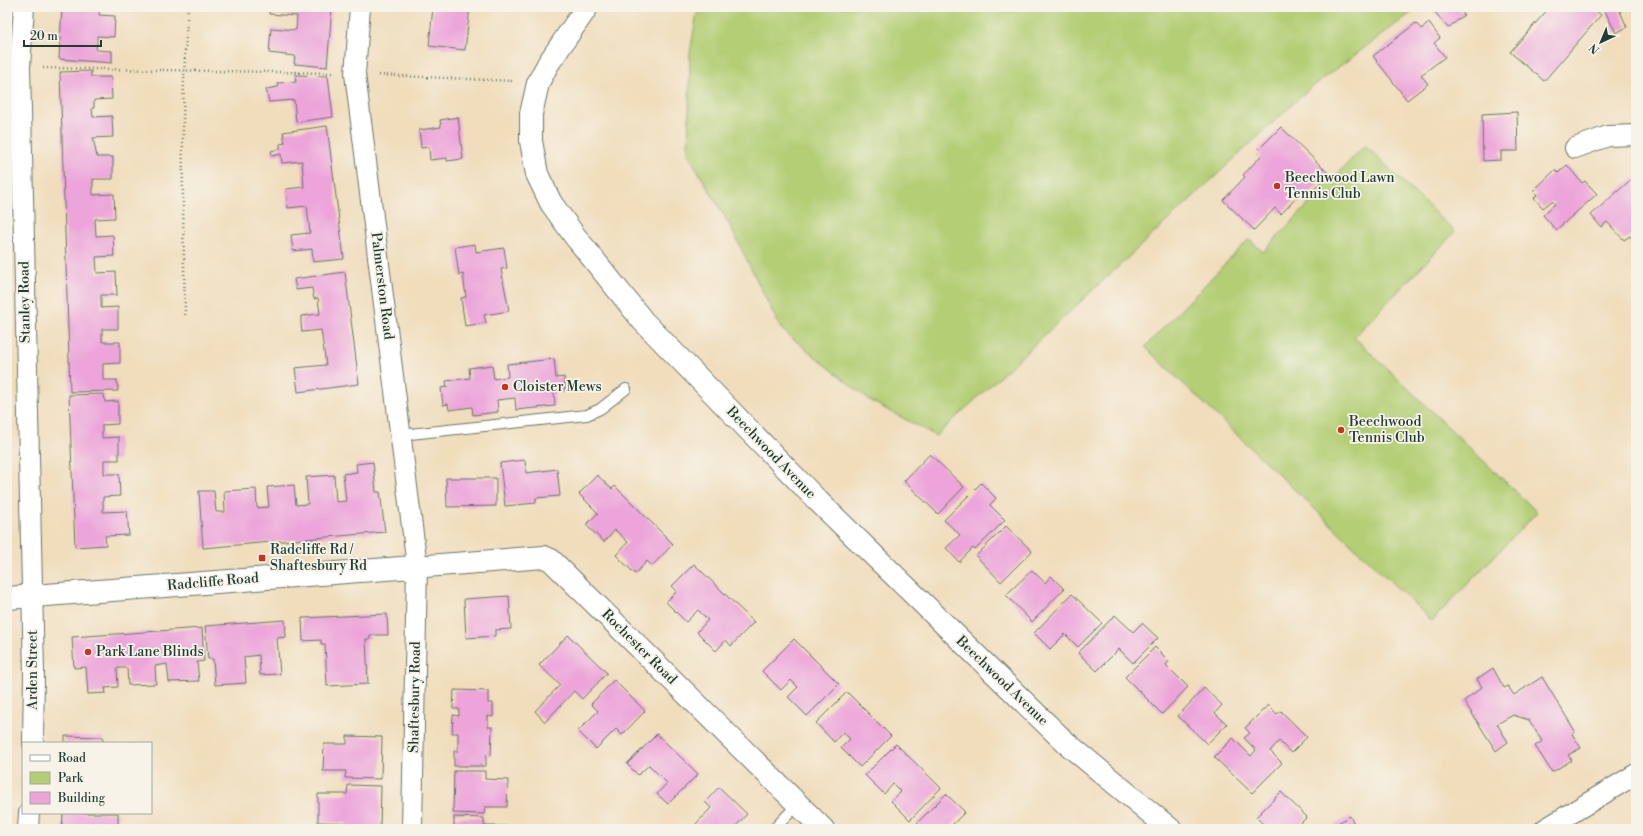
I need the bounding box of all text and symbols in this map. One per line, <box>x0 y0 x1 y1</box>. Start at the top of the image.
scale bar <box>24 22 101 48</box>
north arrow <box>1581 22 1621 62</box>
text: 20 m <box>30 29 58 44</box>
text: N <box>1587 40 1603 57</box>
place label: Beechwood Lawn Tennis Club <box>1284 169 1395 203</box>
marker: Beechwood Lawn Tennis Club <box>1272 181 1282 191</box>
street label: Palmerston Road <box>366 231 398 341</box>
street label: Stanley Road <box>15 261 35 343</box>
place label: Cloister Mews <box>513 378 602 396</box>
marker: Cloister Mews <box>500 382 510 392</box>
street label: Beechwood Avenue <box>722 402 820 503</box>
place label: Beechwood Tennis Club <box>1348 413 1425 447</box>
marker: Beechwood Tennis Club <box>1336 425 1346 435</box>
place label: Radcliffe Rd / Shaftesbury Rd <box>270 541 367 575</box>
marker: Radcliffe Rd / Shaftesbury Rd <box>257 553 267 563</box>
street label: Radcliffe Road <box>166 569 260 595</box>
street label: Rochester Road <box>598 606 681 689</box>
street label: Arden Street <box>24 630 42 711</box>
street label: Beechwood Avenue <box>951 632 1052 730</box>
street label: Shaftesbury Road <box>405 641 425 753</box>
place label: Park Lane Blinds <box>96 643 204 661</box>
marker: Park Lane Blinds <box>83 647 93 657</box>
legend <box>22 742 152 814</box>
text: Road <box>58 751 86 766</box>
text: Park <box>58 771 84 786</box>
text: Building <box>57 791 106 806</box>

